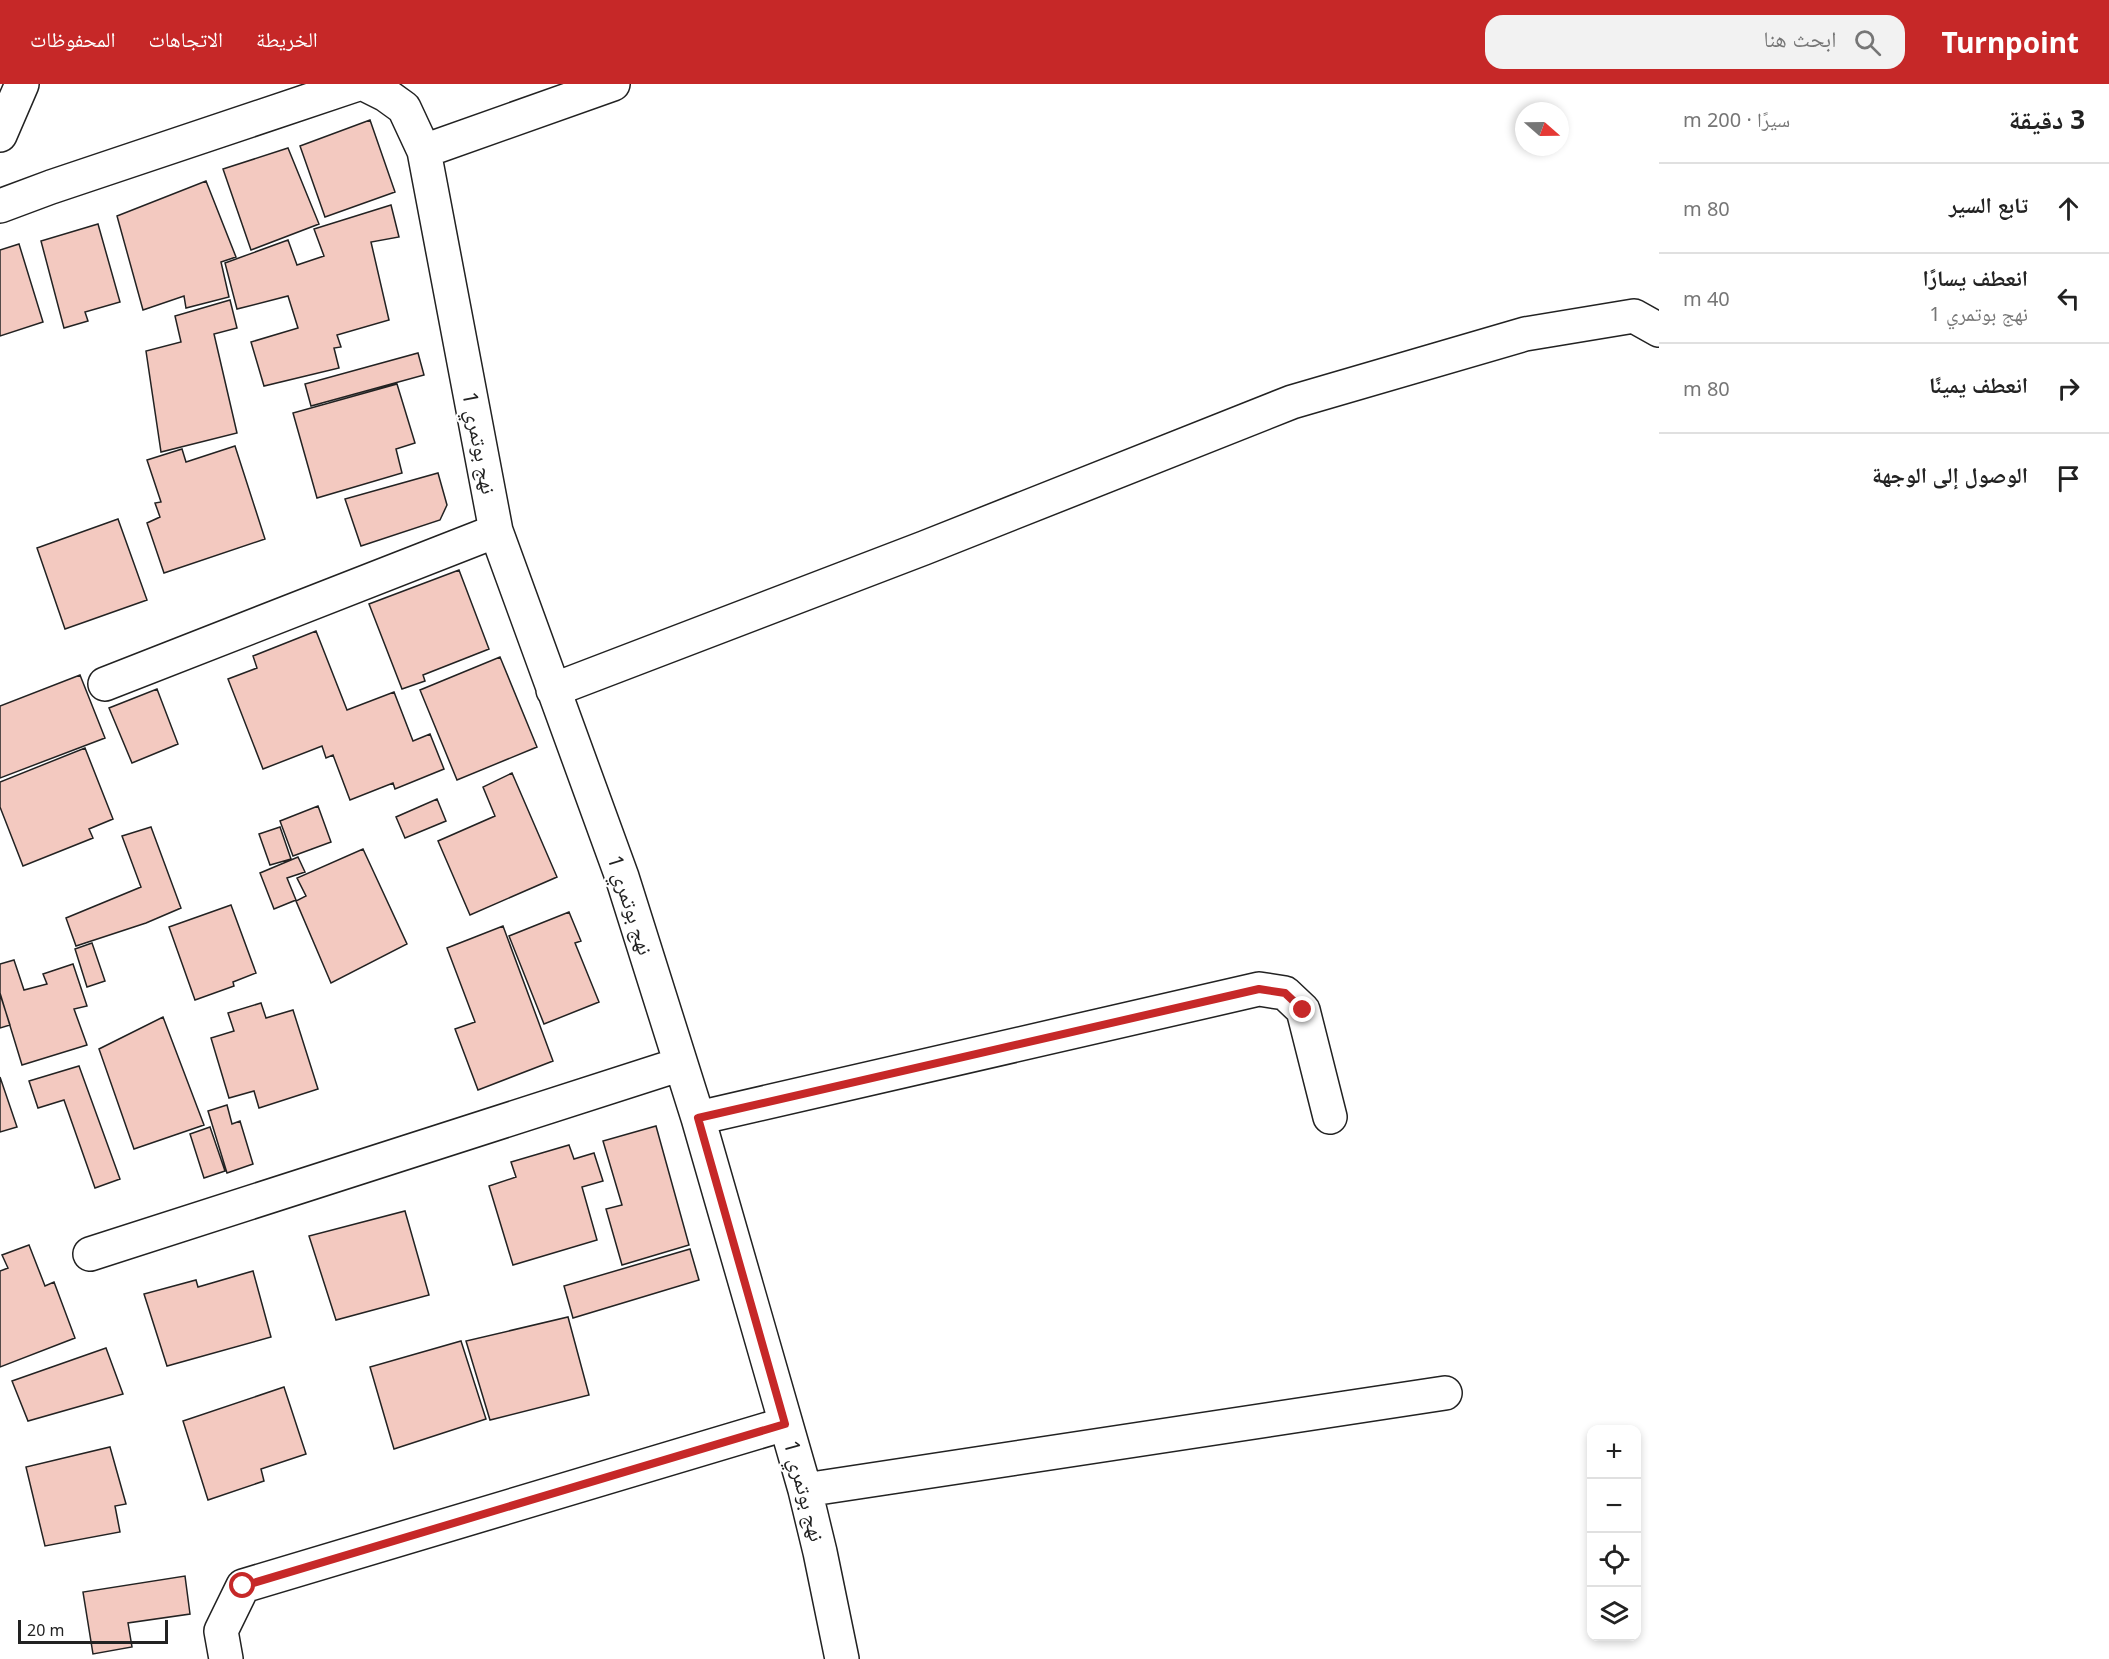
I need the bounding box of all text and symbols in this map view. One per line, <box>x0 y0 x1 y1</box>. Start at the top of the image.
search box <box>1485 15 1905 69</box>
text: ابحث هنا <box>1764 23 1836 53</box>
text: Turnpoint <box>1941 23 2079 61</box>
text: المحفوظات <box>30 25 115 53</box>
text: الاتجاهات <box>148 25 223 53</box>
text: الخريطة <box>256 25 318 53</box>
icon: search <box>1851 26 1884 59</box>
text: 3 دقيقة <box>2009 101 2085 137</box>
north arrow <box>1515 102 1569 156</box>
text: سيرًا · 200 m <box>1683 106 1790 133</box>
text: تابع السير <box>1949 189 2028 219</box>
icon: ahead <box>2052 192 2085 225</box>
text: 80 m <box>1683 195 1730 222</box>
text: انعطف يسارًا <box>1923 262 2028 292</box>
icon: left <box>2052 282 2085 315</box>
text: 40 m <box>1683 285 1730 312</box>
text: نهج بوتمري 1 <box>1929 300 2028 327</box>
text: انعطف يمينًا <box>1929 369 2028 399</box>
icon: right <box>2052 372 2085 405</box>
text: 80 m <box>1683 375 1730 402</box>
street label: نهج بوتمري 1 <box>453 389 504 497</box>
text: الوصول إلى الوجهة <box>1872 459 2028 489</box>
icon: arrive <box>2052 462 2085 495</box>
street label: نهج بوتمري 1 <box>598 851 660 959</box>
route end <box>1289 996 1315 1022</box>
map controls <box>1587 1425 1641 1641</box>
button: + <box>1587 1425 1641 1479</box>
street label: نهج بوتمري 1 <box>775 1437 832 1545</box>
button: − <box>1587 1479 1641 1533</box>
button: locate <box>1587 1533 1641 1587</box>
route start <box>229 1572 255 1598</box>
button: layers <box>1587 1587 1641 1641</box>
scale bar <box>18 1617 168 1644</box>
text: 20 m <box>27 1619 64 1641</box>

